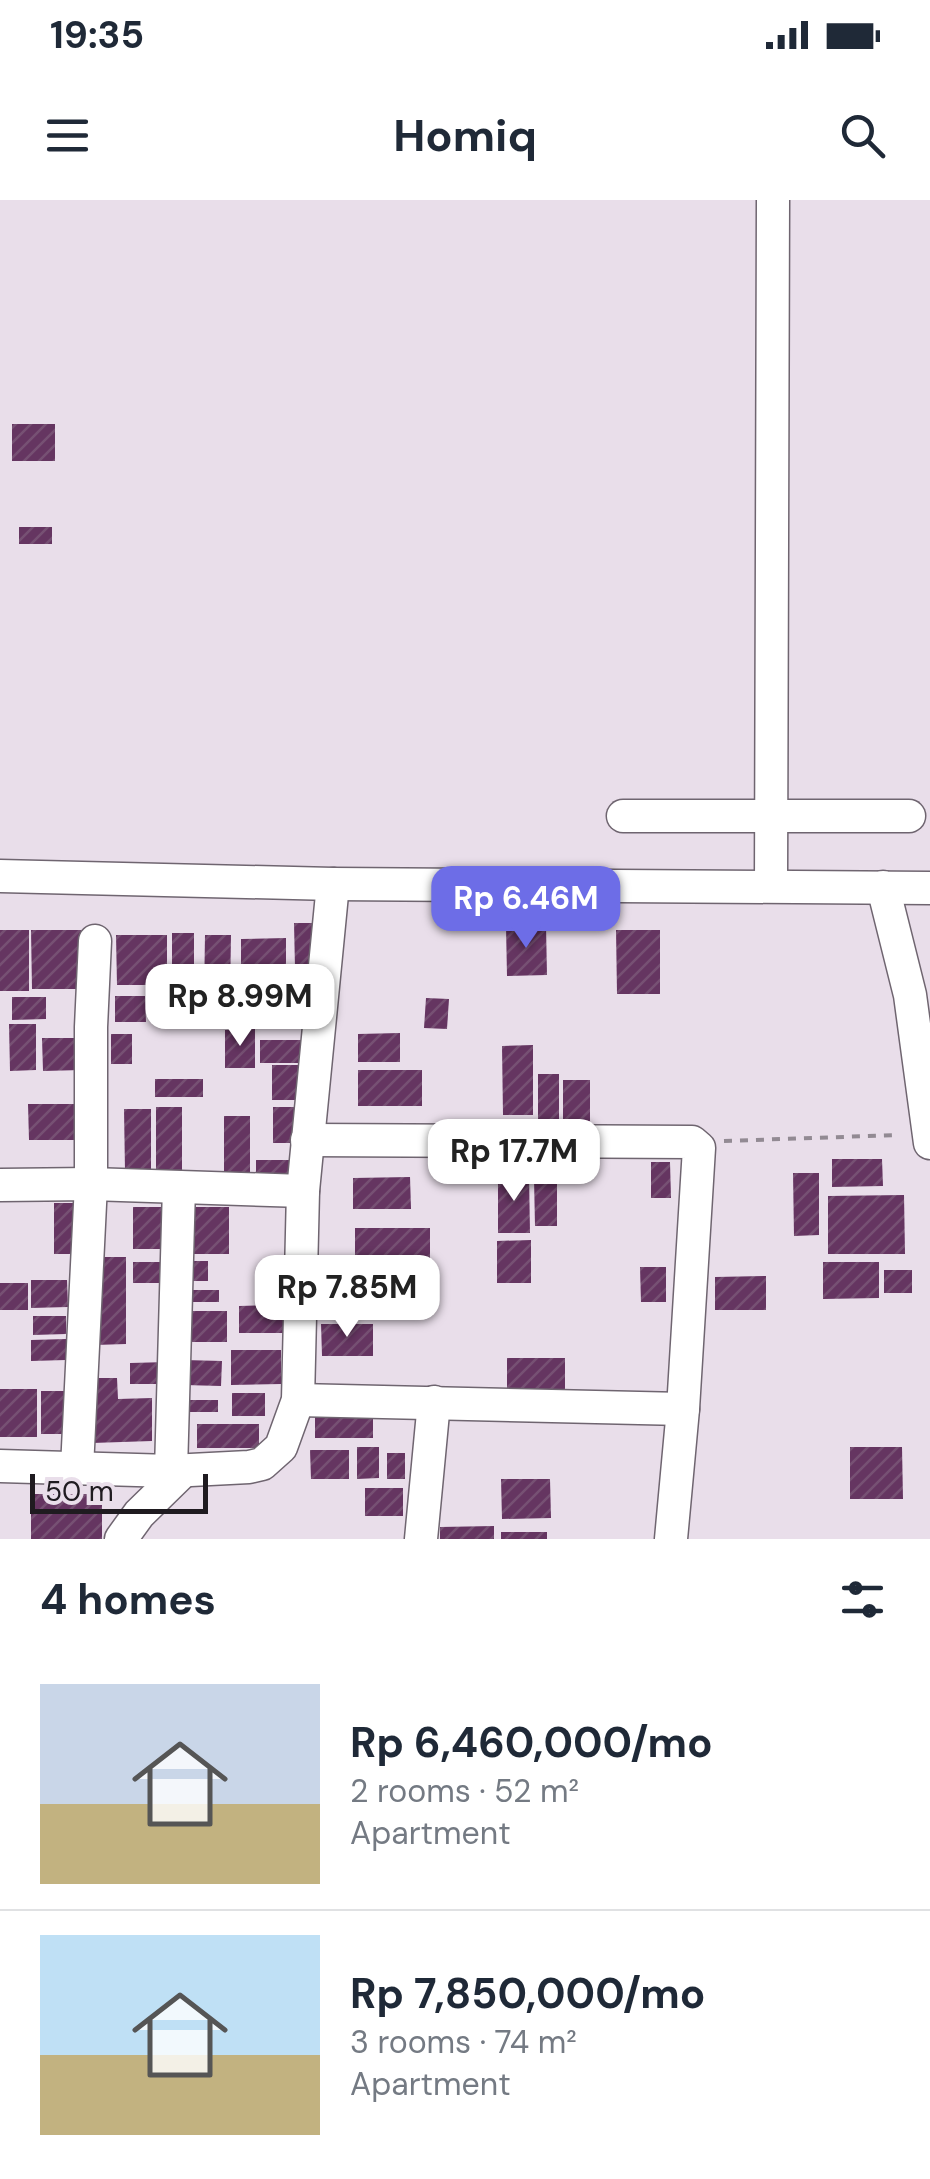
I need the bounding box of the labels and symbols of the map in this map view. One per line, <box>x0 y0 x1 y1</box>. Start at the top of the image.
pin: Rp 6.46M <box>423 866 629 951</box>
pin: Rp 8.99M <box>137 964 343 1049</box>
pin: Rp 17.7M <box>411 1119 617 1204</box>
pin: Rp 7.85M <box>244 1255 450 1340</box>
scale bar <box>30 1469 208 1514</box>

